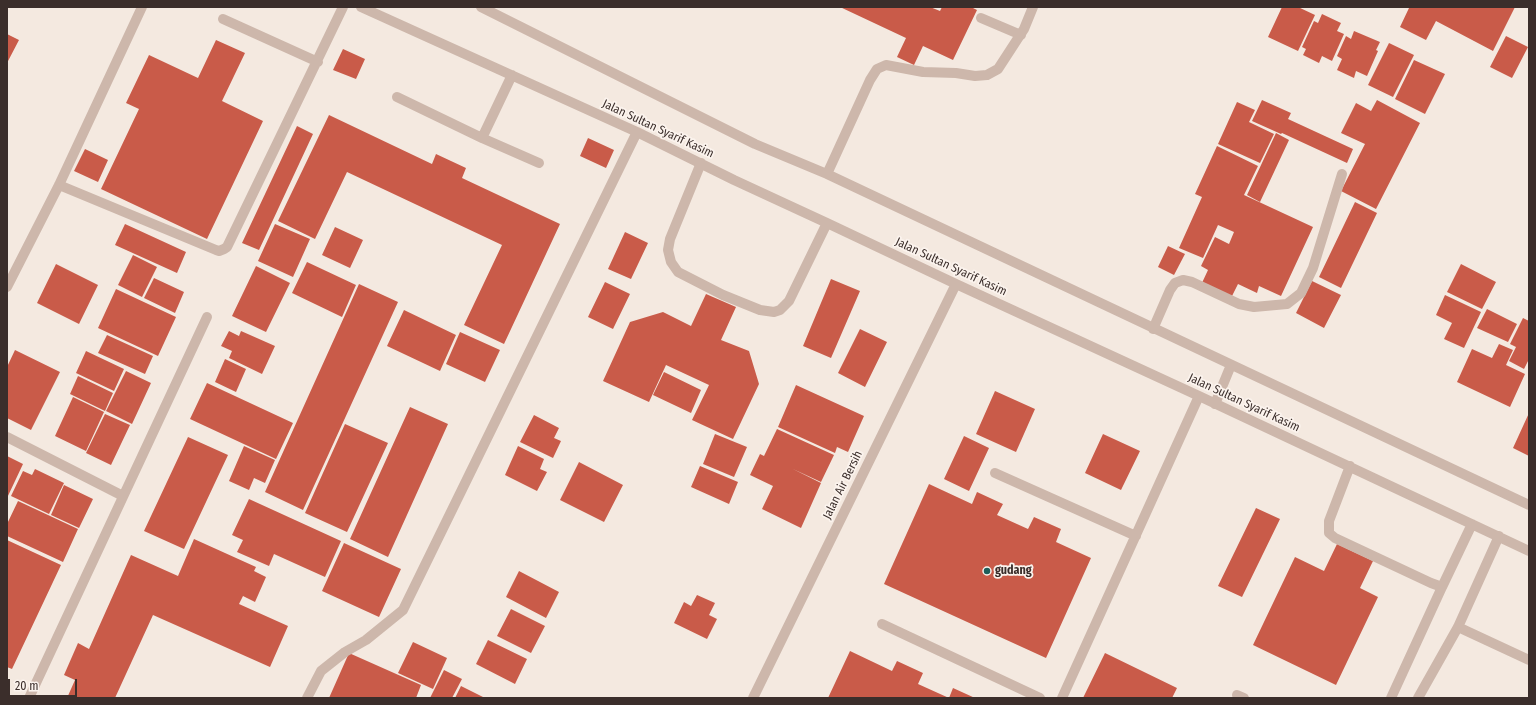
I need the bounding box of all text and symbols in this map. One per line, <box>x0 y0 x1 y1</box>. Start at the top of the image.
street label: Jalan Sultan Syarif Kasim <box>600 97 716 161</box>
street label: Jalan Sultan Syarif Kasim <box>893 235 1009 299</box>
street label: Jalan Sultan Syarif Kasim <box>1186 371 1302 435</box>
street label: Jalan Air Bersih <box>820 448 866 522</box>
place label: gudang <box>995 564 1032 578</box>
marker: gudang <box>982 566 992 576</box>
scale bar <box>10 671 79 697</box>
text: 20 m <box>15 679 39 693</box>

